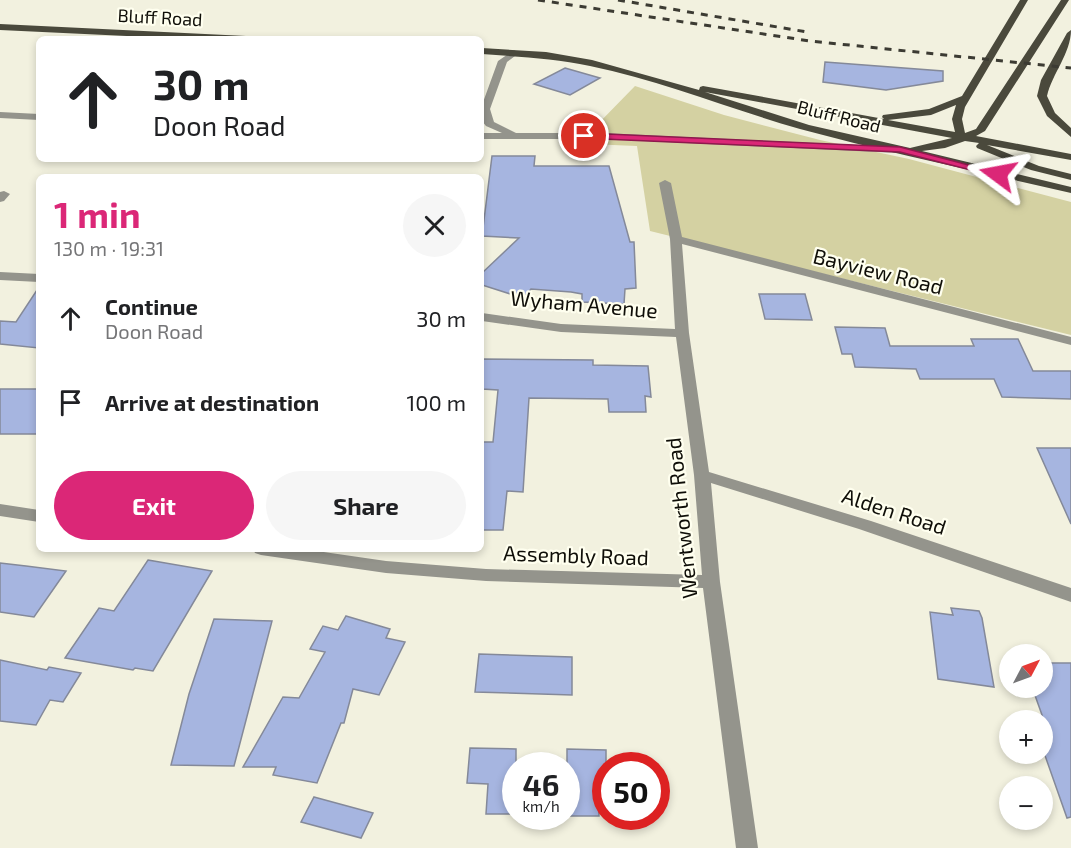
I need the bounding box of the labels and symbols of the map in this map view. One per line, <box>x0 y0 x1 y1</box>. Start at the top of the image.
street label: Bluff Road <box>117 4 203 30</box>
street label: Bluff Road <box>795 95 883 137</box>
pin <box>558 110 609 161</box>
position arrow <box>966 142 1030 206</box>
street label: Bayview Road <box>811 242 946 299</box>
street label: Wyham Avenue <box>509 285 659 322</box>
street label: Wentworth Road <box>660 436 701 600</box>
street label: Alden Road <box>839 482 950 539</box>
street label: Assembly Road <box>503 539 649 570</box>
north arrow <box>999 644 1053 698</box>
speed limit sign: 50 <box>592 752 670 830</box>

